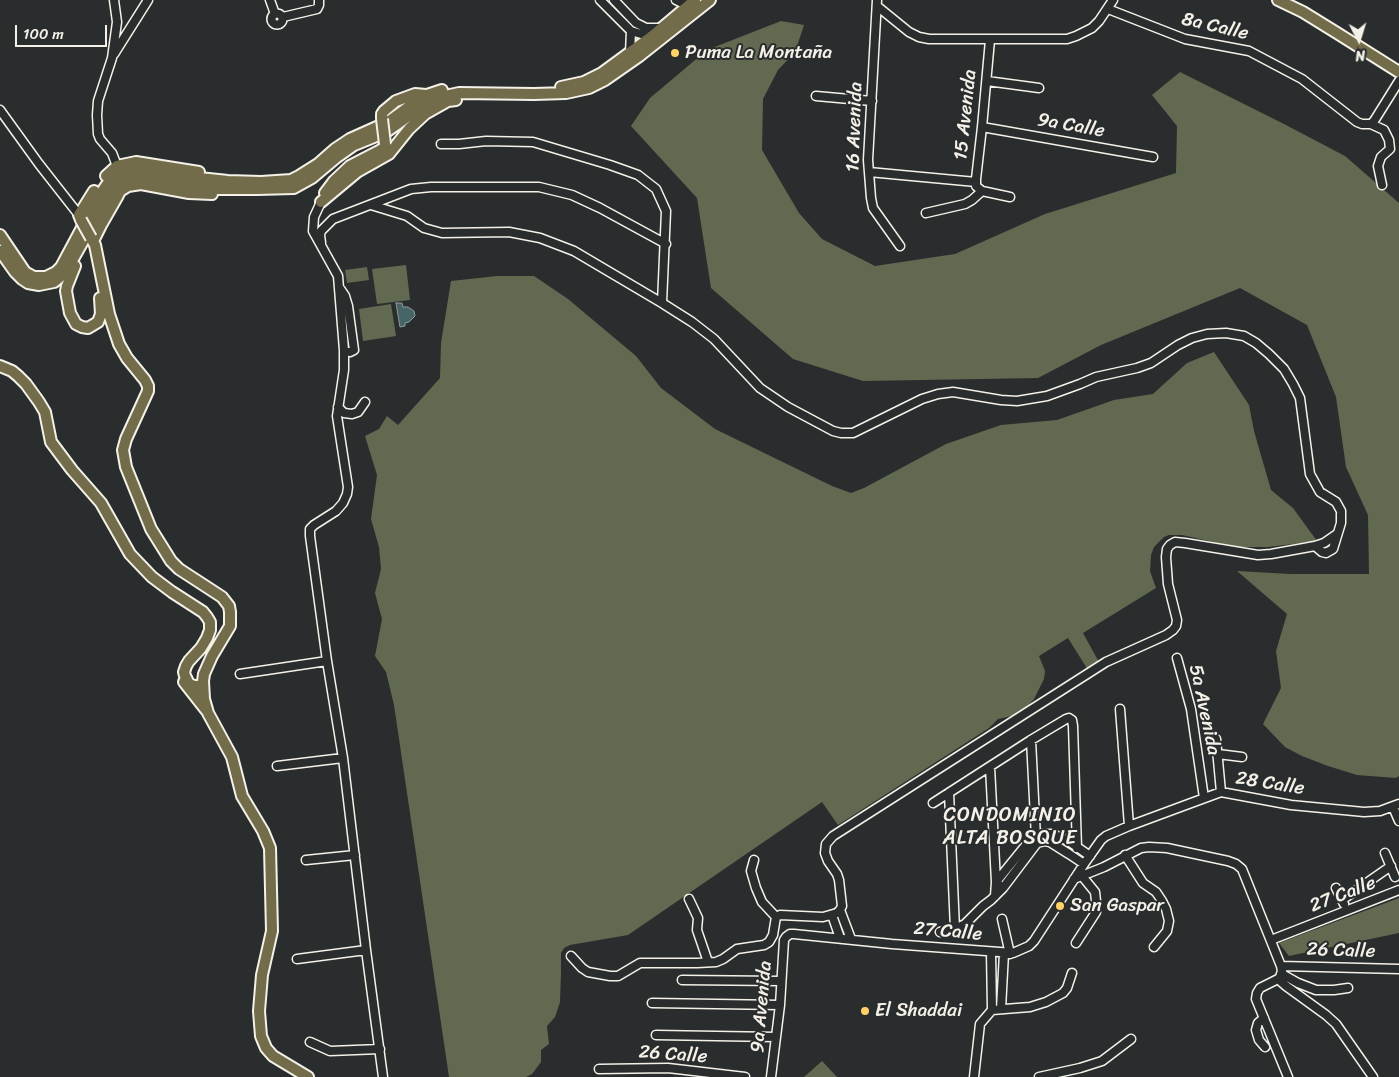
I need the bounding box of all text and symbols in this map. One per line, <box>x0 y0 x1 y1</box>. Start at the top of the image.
street label: 8a Calle <box>1179 8 1251 46</box>
scale bar <box>18 15 110 47</box>
north arrow <box>1334 15 1384 65</box>
text: 100 m <box>23 21 64 47</box>
place label: Puma La Montaña <box>685 42 832 64</box>
text: N <box>1354 43 1366 68</box>
marker: Puma La Montaña <box>669 47 681 59</box>
street label: 15 Avenida <box>950 69 982 161</box>
street label: 16 Avenida <box>842 82 868 172</box>
street label: 9a Calle <box>1035 109 1107 143</box>
street label: 5a Avenida <box>1183 663 1225 757</box>
street label: 28 Calle <box>1234 767 1306 801</box>
district label: CONDOMINIO ALTA BOSQUE <box>942 804 1078 851</box>
street label: 27 Calle <box>1307 872 1379 918</box>
place label: San Gaspar <box>1070 895 1164 917</box>
marker: San Gaspar <box>1054 900 1066 912</box>
street label: 27 Calle <box>913 918 983 946</box>
street label: 26 Calle <box>1306 938 1376 964</box>
street label: 9a Avenida <box>747 960 777 1054</box>
place label: El Shaddai <box>875 1000 962 1022</box>
marker: El Shaddai <box>859 1005 871 1017</box>
street label: 26 Calle <box>638 1041 708 1069</box>

